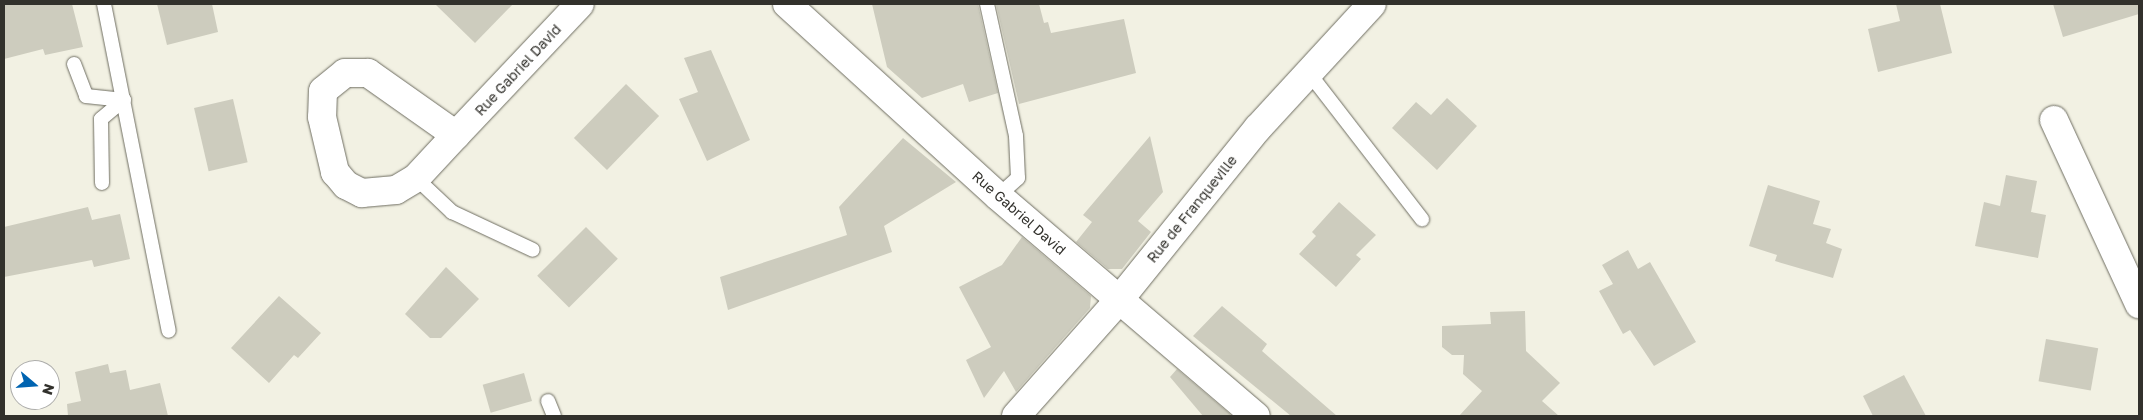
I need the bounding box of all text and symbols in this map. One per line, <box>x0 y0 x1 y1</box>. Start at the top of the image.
street label: Rue Gabriel David <box>471 21 565 119</box>
street label: Rue de Franqueville <box>1144 152 1240 266</box>
street label: Rue Gabriel David <box>969 168 1069 258</box>
north arrow <box>10 360 60 410</box>
text: N <box>39 382 59 397</box>

